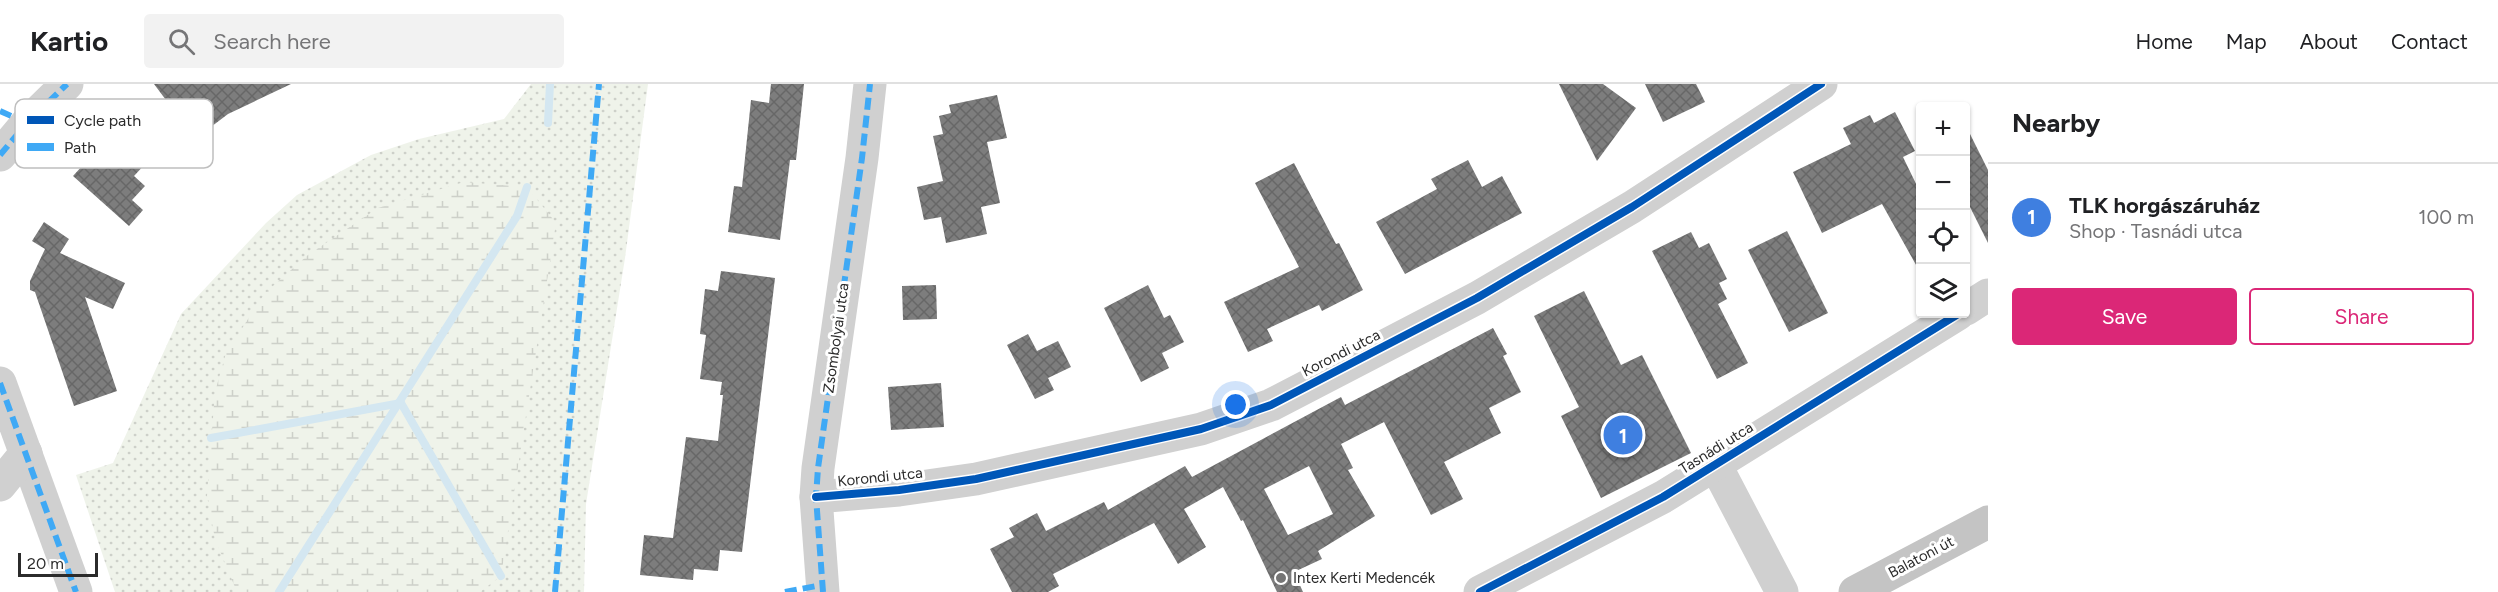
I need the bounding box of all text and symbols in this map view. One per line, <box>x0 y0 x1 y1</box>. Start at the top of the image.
search box <box>144 14 564 68</box>
text: Kartio <box>30 24 108 58</box>
icon: search <box>165 25 198 58</box>
text: Search here <box>213 28 331 55</box>
text: Home <box>2136 29 2193 54</box>
text: Map <box>2226 29 2267 54</box>
text: About <box>2300 29 2358 54</box>
text: Contact <box>2391 29 2468 54</box>
legend <box>15 99 213 168</box>
map controls <box>1916 102 1970 318</box>
button: + <box>1916 102 1970 156</box>
text: Nearby <box>2012 107 2100 139</box>
text: Cycle path <box>64 111 141 130</box>
text: Path <box>64 138 96 157</box>
button: − <box>1916 156 1970 210</box>
text: TLK horgászáruház <box>2069 192 2260 219</box>
text: 1 <box>2027 205 2036 229</box>
text: 100 m <box>2418 205 2474 229</box>
button: locate <box>1916 210 1970 264</box>
text: Shop · Tasnádi utca <box>2069 219 2242 243</box>
button: layers <box>1916 264 1970 318</box>
street label: Zsombolyai utca <box>819 282 853 394</box>
button: Save <box>2012 288 2237 345</box>
button: Share <box>2249 288 2474 345</box>
street label: Korondi utca <box>1299 326 1383 380</box>
your location <box>1221 390 1250 419</box>
pin: 1 <box>1604 412 1642 458</box>
street label: Tasnádi utca <box>1676 418 1756 478</box>
street label: Korondi utca <box>836 464 924 490</box>
street label: Balatoni út <box>1885 532 1957 582</box>
scale bar <box>18 550 98 578</box>
text: 20 m <box>27 554 64 573</box>
place label: Intex Kerti Medencék <box>1293 569 1436 587</box>
marker: Intex Kerti Medencék <box>1274 571 1288 585</box>

